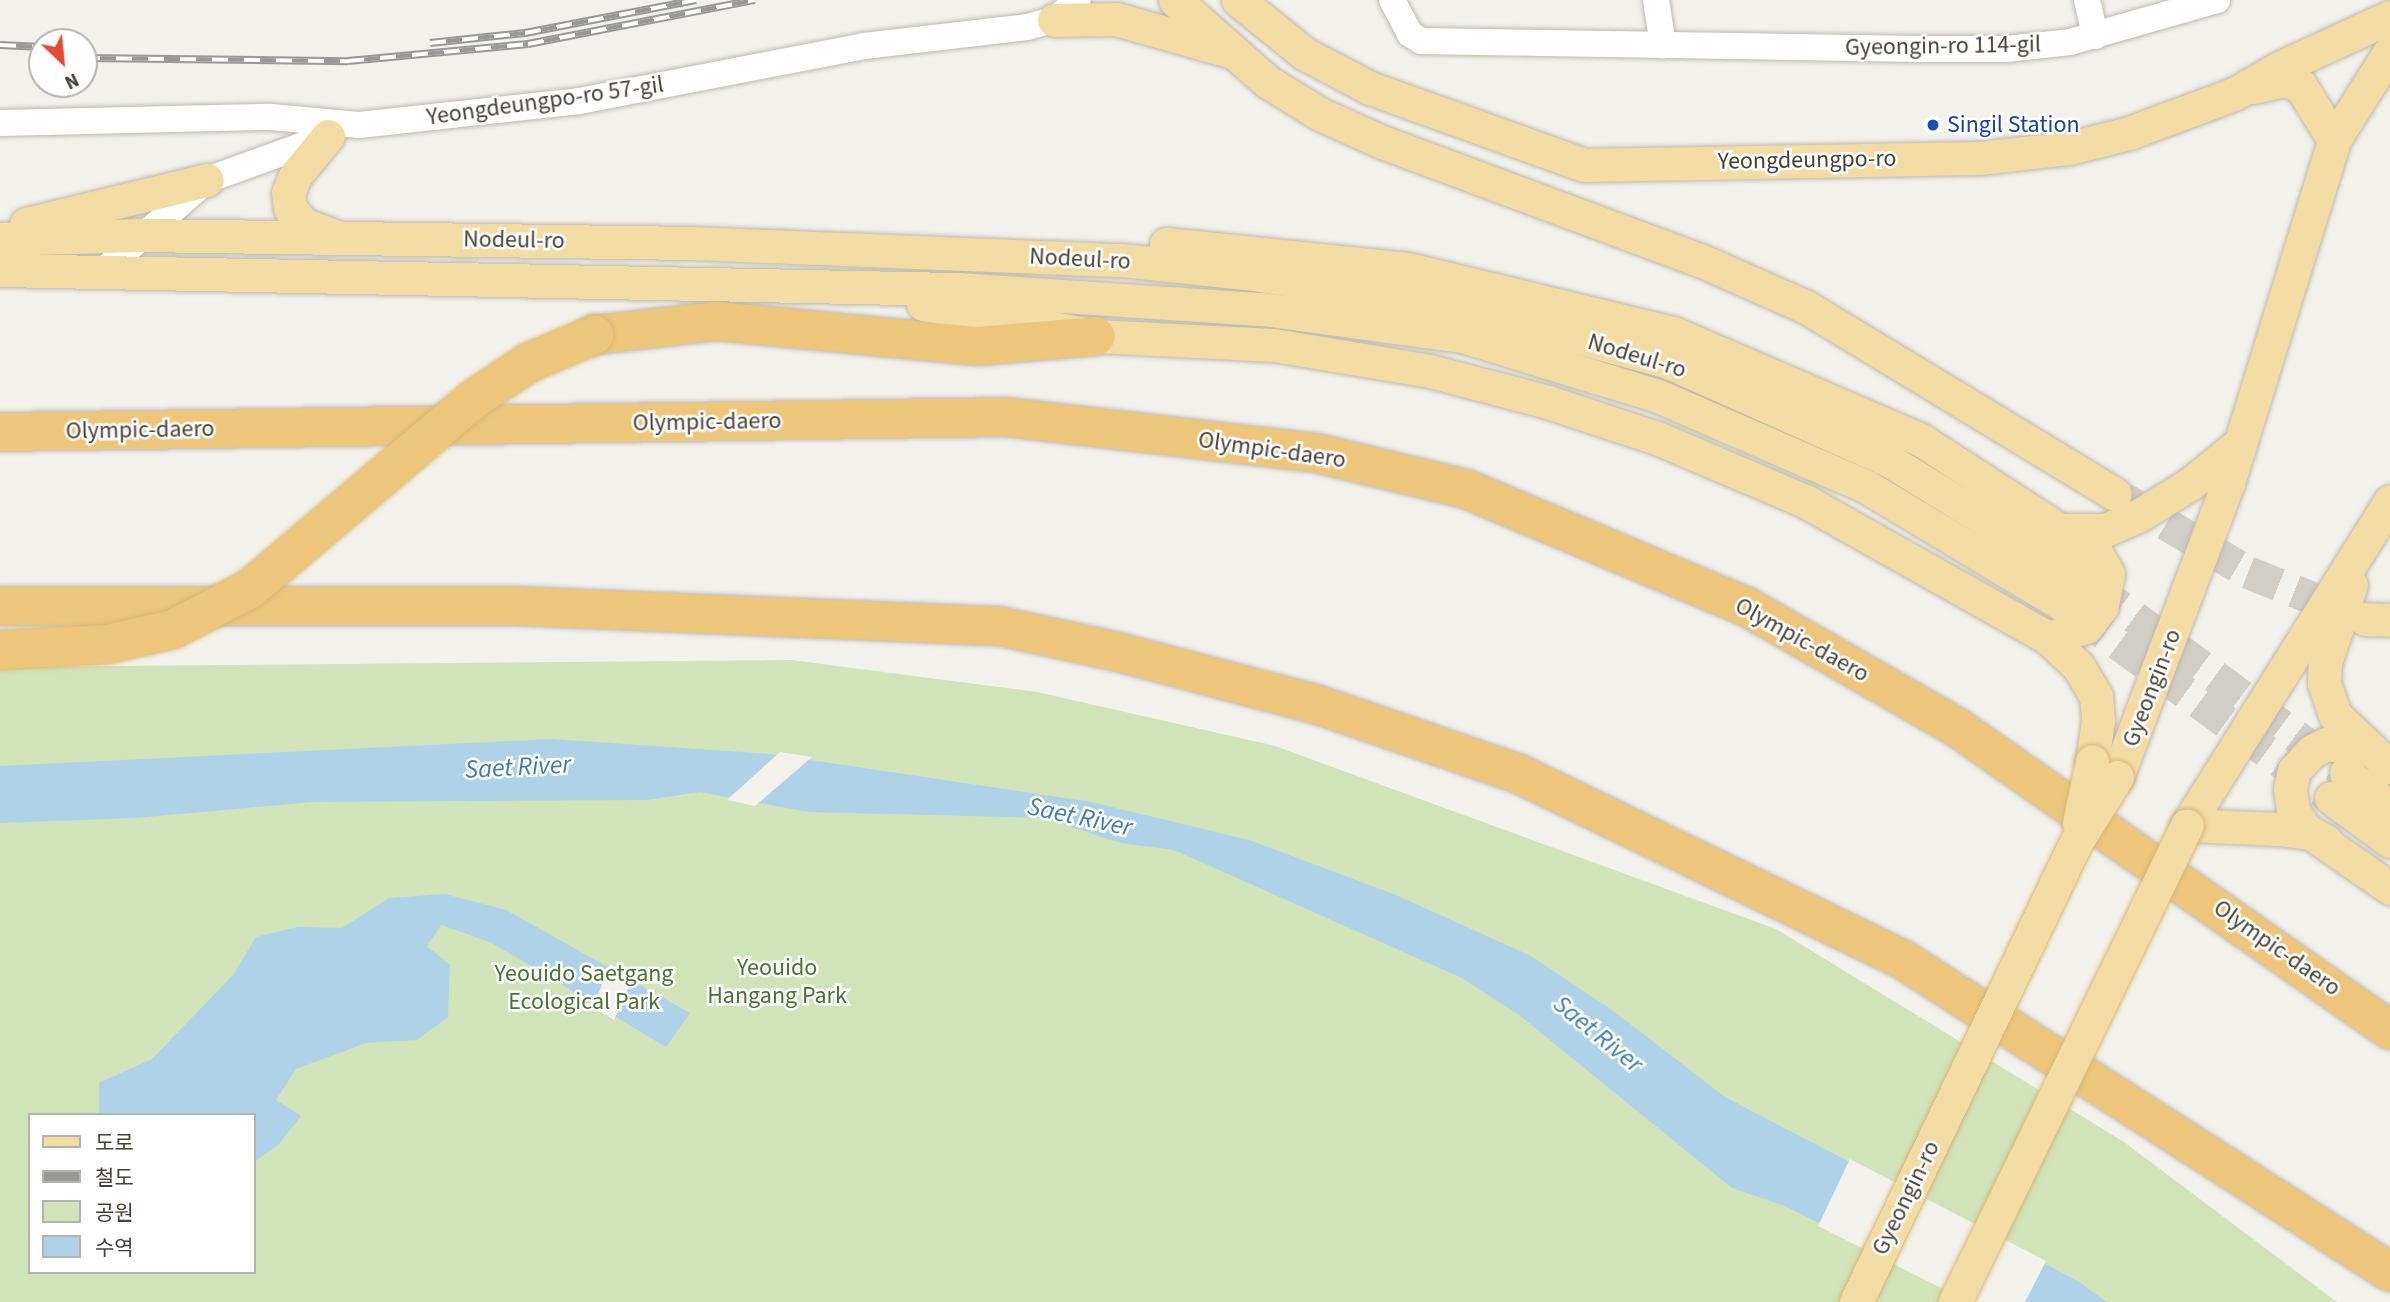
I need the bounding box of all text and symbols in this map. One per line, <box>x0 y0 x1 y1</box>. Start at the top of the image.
north arrow <box>28 28 98 98</box>
street label: Gyeongin-ro 114-gil <box>1845 30 2041 62</box>
text: N <box>60 66 83 95</box>
street label: Yeongdeungpo-ro 57-gil <box>425 70 665 132</box>
place label: Singil Station <box>1947 111 2080 139</box>
marker: Singil Station <box>1925 117 1941 133</box>
street label: Yeongdeungpo-ro <box>1717 144 1897 176</box>
street label: Nodeul-ro <box>463 225 565 255</box>
street label: Nodeul-ro <box>1029 242 1131 276</box>
street label: Nodeul-ro <box>1584 327 1690 385</box>
street label: Olympic-daero <box>632 406 782 438</box>
street label: Olympic-daero <box>65 414 215 446</box>
street label: Olympic-daero <box>1196 425 1348 475</box>
street label: Olympic-daero <box>1730 591 1874 689</box>
street label: Gyeongin-ro <box>2116 625 2188 751</box>
water label: Saet River <box>464 749 572 785</box>
water label: Saet River <box>1025 791 1135 843</box>
street label: Olympic-daero <box>2208 894 2346 1002</box>
park label: Yeouido Hangang Park <box>707 954 847 1010</box>
park label: Yeouido Saetgang Ecological Park <box>495 960 673 1016</box>
water label: Saet River <box>1547 988 1649 1080</box>
legend <box>28 1113 256 1274</box>
text: 도로 <box>95 1128 134 1158</box>
street label: Gyeongin-ro <box>1866 1136 1946 1260</box>
text: 철도 <box>95 1163 134 1193</box>
text: 공원 <box>95 1198 134 1228</box>
text: 수역 <box>95 1233 134 1263</box>

